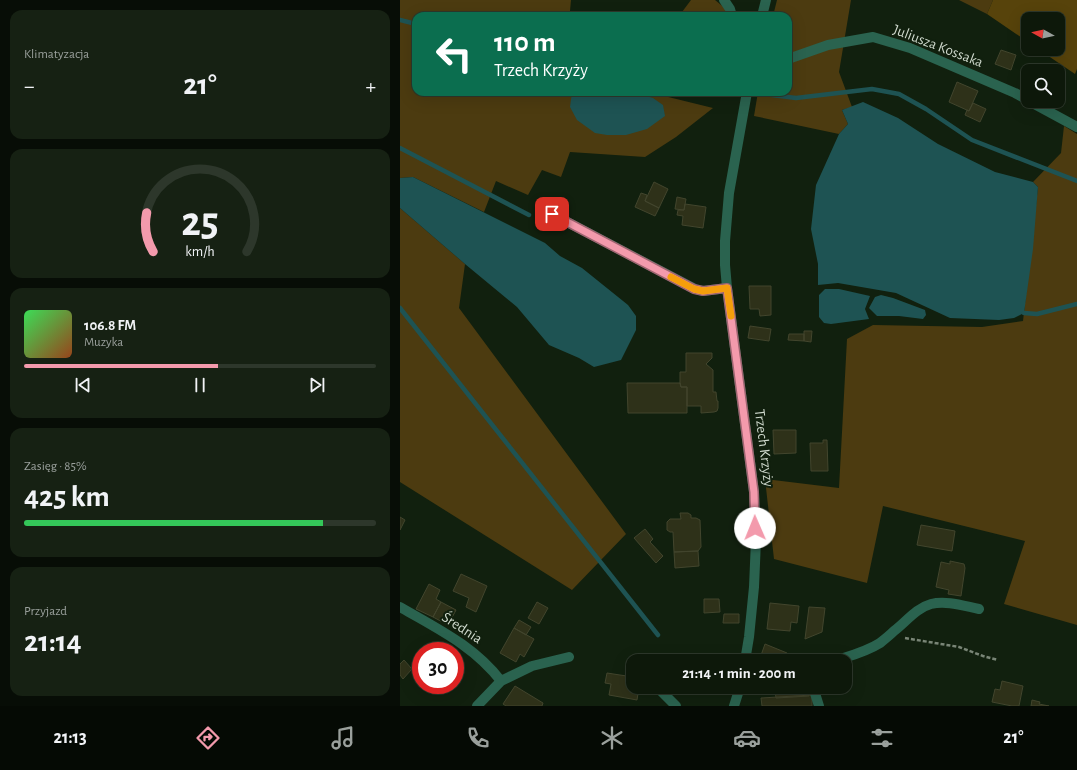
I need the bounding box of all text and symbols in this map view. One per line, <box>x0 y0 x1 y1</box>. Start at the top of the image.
north arrow <box>1021 12 1065 56</box>
map controls <box>1021 12 1065 108</box>
street label: Juliusza Kossaka <box>891 22 985 70</box>
icon: left <box>428 28 480 80</box>
text: 110 m <box>494 29 556 57</box>
text: Klimatyzacja <box>24 48 89 61</box>
text: Trzech Krzyży <box>494 62 588 80</box>
button: search <box>1021 64 1065 108</box>
text: 21° <box>183 70 217 100</box>
text: − <box>24 75 35 97</box>
text: + <box>365 75 376 97</box>
pin <box>535 197 569 231</box>
text: 25 <box>181 202 219 243</box>
icon: arrive <box>541 203 563 225</box>
text: km/h <box>185 244 215 258</box>
text: 106.8 FM <box>84 318 136 333</box>
text: Muzyka <box>84 336 123 349</box>
icon: previous <box>72 374 94 396</box>
icon: pause <box>189 374 211 396</box>
icon: next <box>306 374 328 396</box>
street label: Trzech Krzyży <box>752 408 776 488</box>
text: Zasięg · 85% <box>24 460 87 473</box>
text: 425 km <box>24 482 110 512</box>
position arrow <box>734 507 776 549</box>
text: Przyjazd <box>24 605 67 618</box>
street label: Średnia <box>439 608 486 647</box>
text: 21:14 <box>24 627 82 657</box>
speed limit sign: 30 <box>412 642 464 694</box>
text: 21:14 · 1 min · 200 m <box>682 666 796 681</box>
icon: directions <box>194 724 222 752</box>
icon: music <box>329 724 357 752</box>
icon: phone <box>464 724 492 752</box>
icon: climate <box>598 724 626 752</box>
icon: car <box>733 724 761 752</box>
icon: filters <box>868 724 896 752</box>
text: 21:13 <box>53 729 87 747</box>
text: 21° <box>1003 729 1023 747</box>

